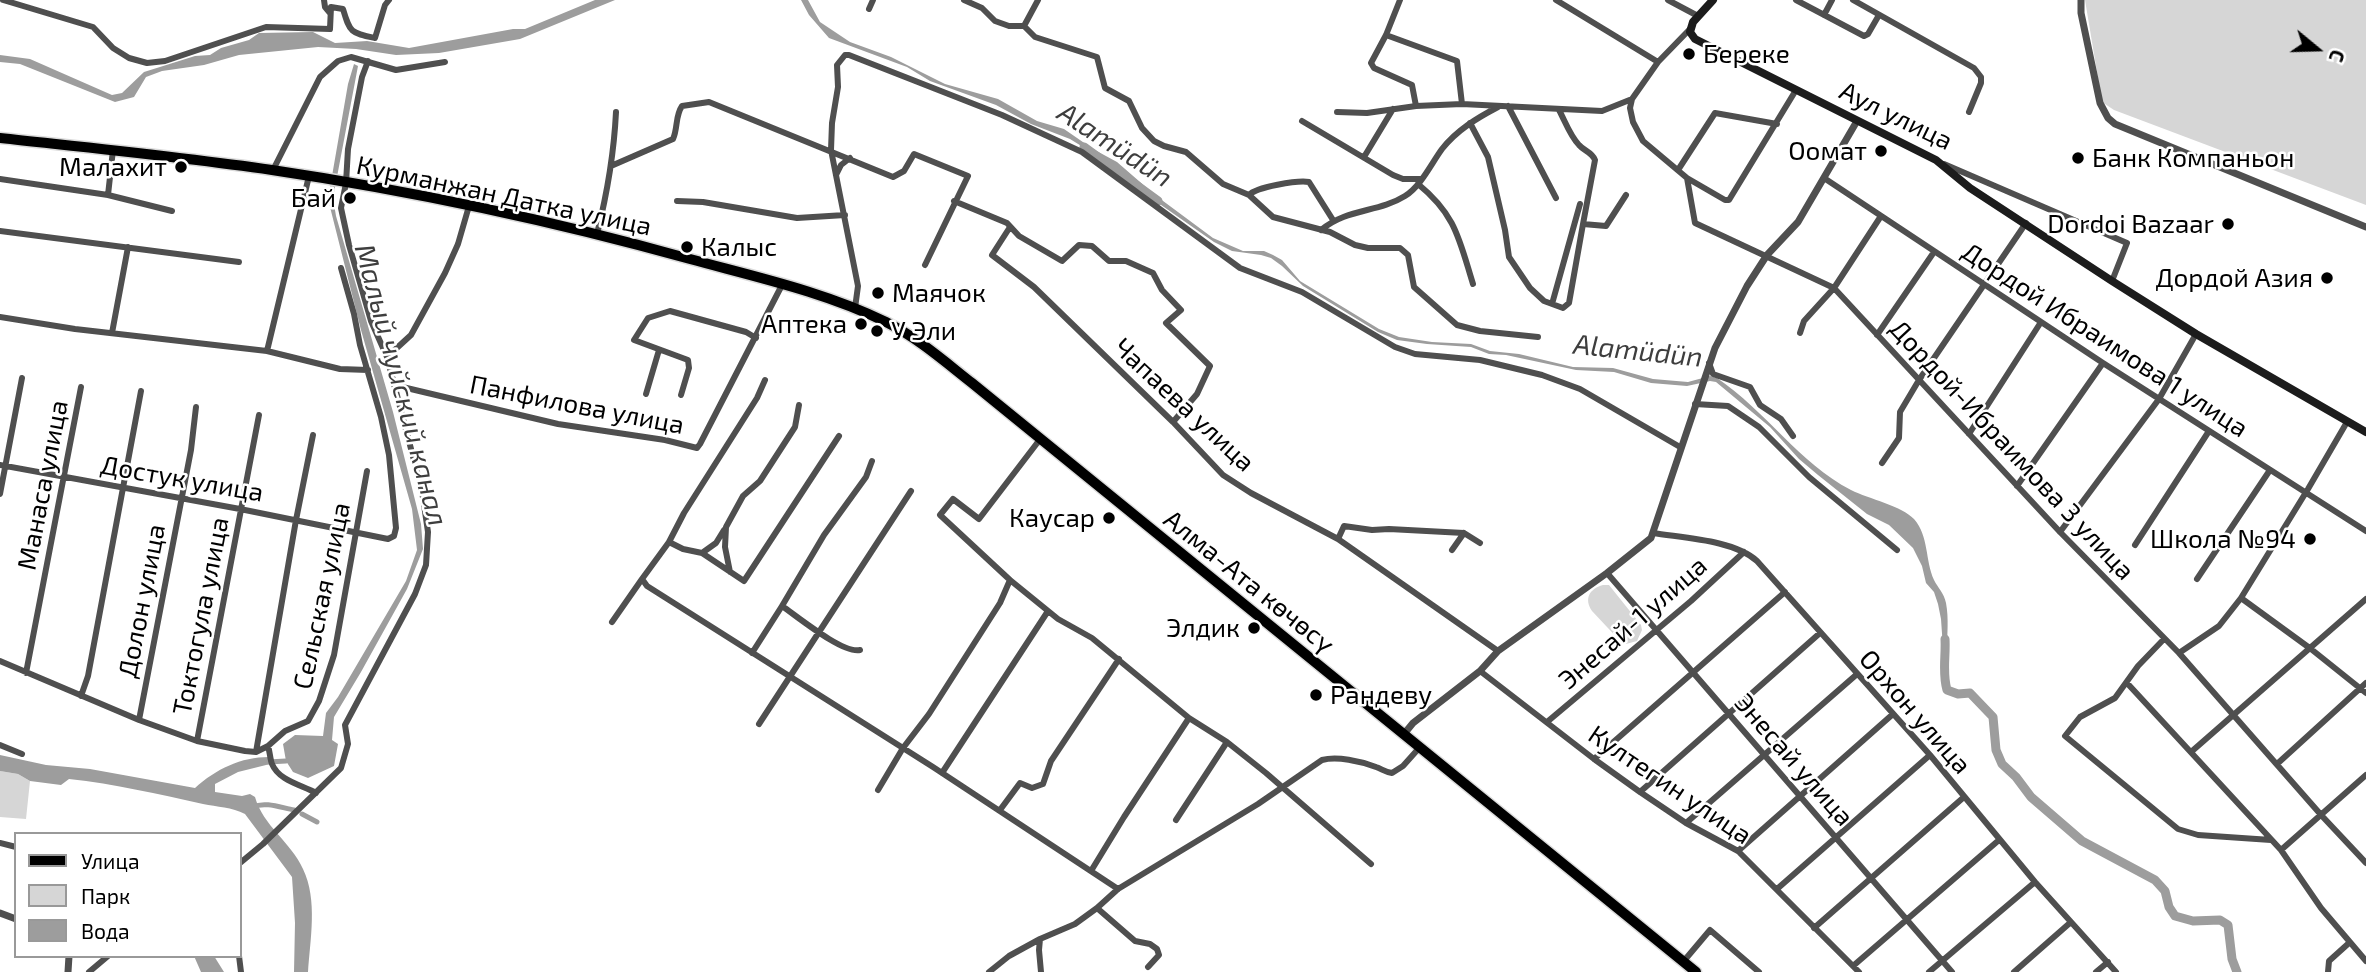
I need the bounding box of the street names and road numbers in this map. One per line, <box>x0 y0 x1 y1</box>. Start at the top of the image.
street label: Аул улица <box>1834 75 1958 157</box>
street label: Курманжан Датка улица <box>354 149 654 243</box>
street label: Дордой Ибраимова 1 улица <box>1956 236 2254 444</box>
street label: Дордой-Ибраимова 3 улица <box>1883 313 2141 587</box>
street label: Чапаева улица <box>1107 332 1261 478</box>
street label: Панфилова улица <box>467 369 687 441</box>
street label: Манаса улица <box>11 398 75 572</box>
street label: Достук улица <box>98 449 266 509</box>
street label: Сельская улица <box>287 500 357 692</box>
street label: Алма-Ата көчөсү <box>1157 504 1341 660</box>
street label: Токтогула улица <box>167 515 235 717</box>
street label: Долон улица <box>112 522 172 680</box>
street label: Энесай-1 улица <box>1553 550 1713 696</box>
street label: Орхон улица <box>1853 643 1977 781</box>
street label: Энесай улица <box>1728 688 1860 832</box>
street label: Култегин улица <box>1582 719 1758 851</box>

